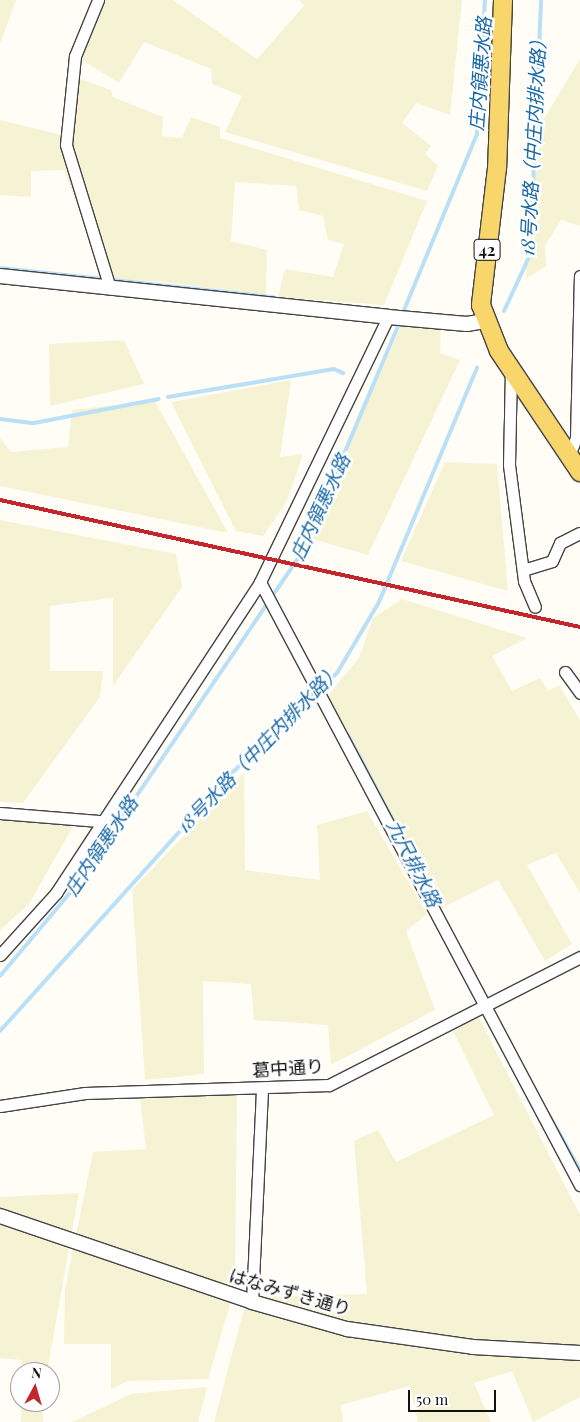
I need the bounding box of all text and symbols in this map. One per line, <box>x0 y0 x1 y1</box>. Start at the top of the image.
water label: 庄内領悪水路 <box>465 16 495 132</box>
water label: 18号水路（中庄内排水路） <box>516 30 550 256</box>
road number: 42 <box>473 236 501 264</box>
water label: 庄内領悪水路 <box>286 451 354 563</box>
water label: 18号水路（中庄内排水路） <box>172 659 346 837</box>
water label: 庄内領悪水路 <box>60 792 142 900</box>
water label: 九尺排水路 <box>382 816 446 910</box>
street label: 葛中通り <box>251 1055 325 1081</box>
street label: はなみずき通り <box>226 1264 354 1320</box>
north arrow <box>10 1362 60 1412</box>
text: N <box>30 1363 43 1383</box>
scale bar <box>410 1380 498 1412</box>
text: 50 m <box>416 1389 448 1409</box>

